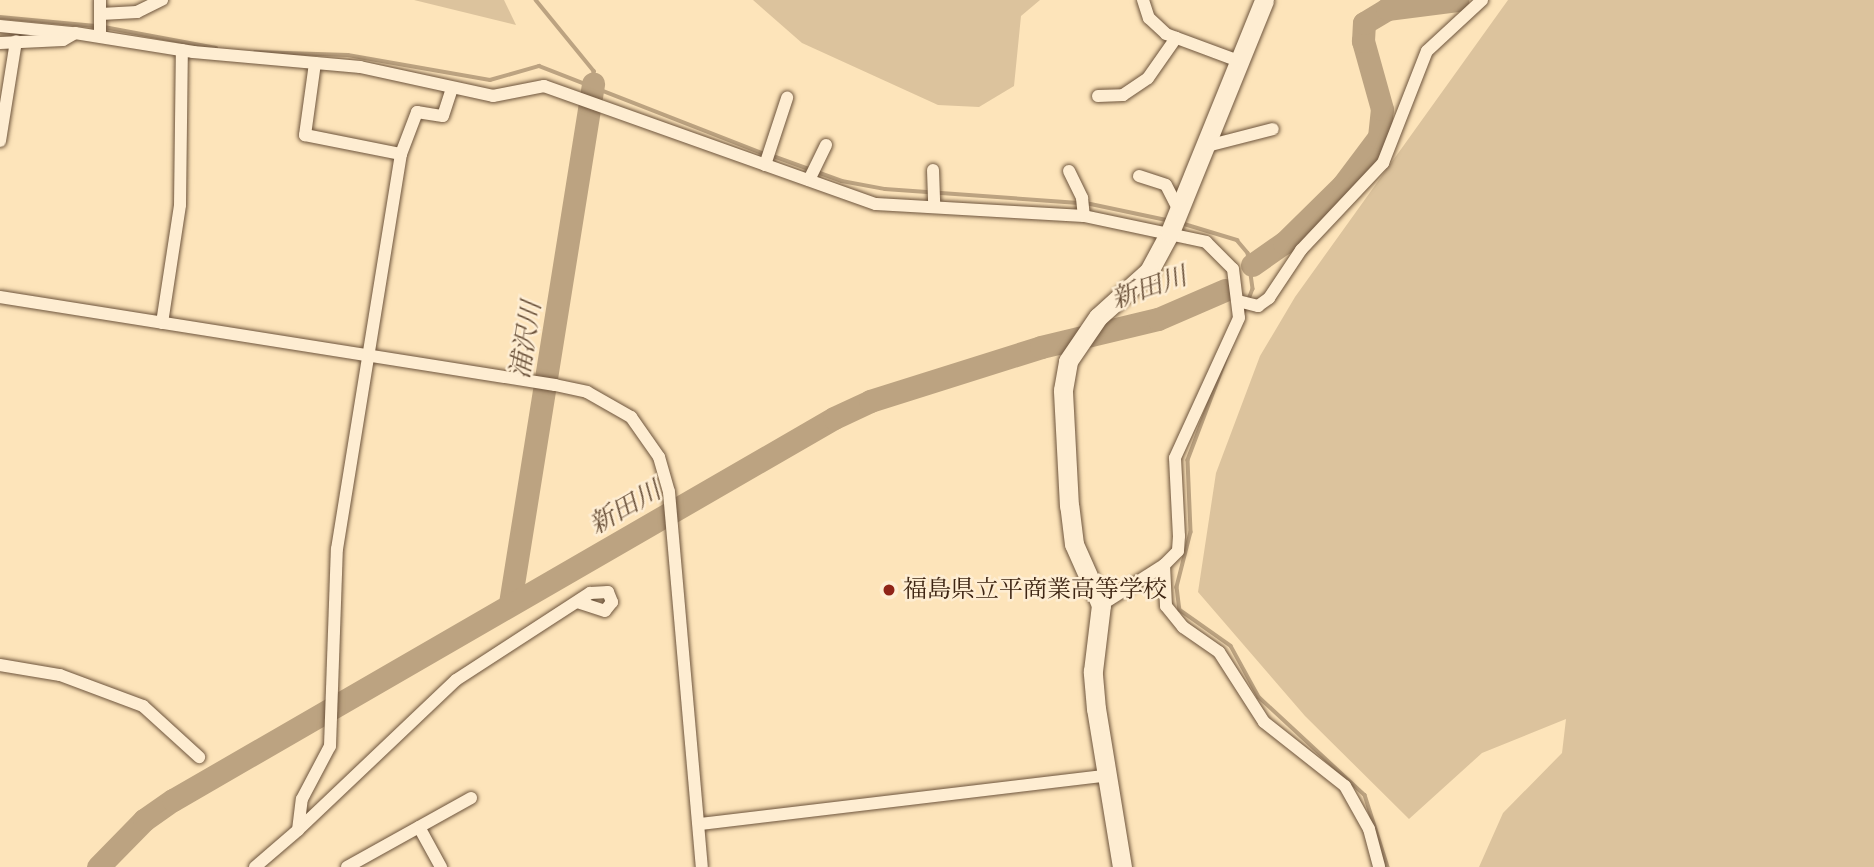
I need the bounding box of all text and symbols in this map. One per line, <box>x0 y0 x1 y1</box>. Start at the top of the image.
water label: 新田川 <box>1107 261 1191 315</box>
water label: 浦沢川 <box>504 299 548 381</box>
water label: 新田川 <box>583 475 667 541</box>
place label: 福島県立平商業高等学校 <box>903 576 1167 604</box>
marker: 福島県立平商業高等学校 <box>881 582 897 598</box>

